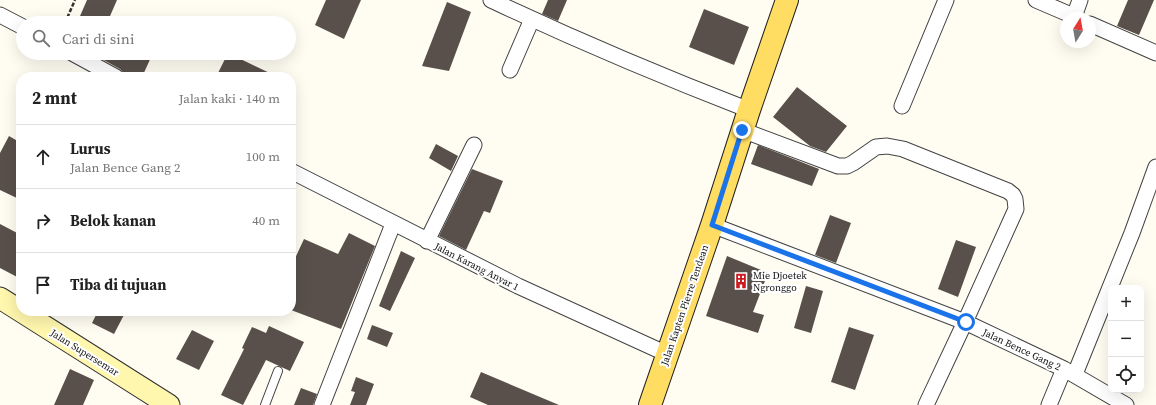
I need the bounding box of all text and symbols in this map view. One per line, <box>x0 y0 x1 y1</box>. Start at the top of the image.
north arrow <box>1060 12 1096 48</box>
search box <box>16 16 296 60</box>
icon: search <box>30 27 52 49</box>
text: Cari di sini <box>62 28 134 49</box>
text: 2 mnt <box>32 86 77 110</box>
text: Jalan kaki · 140 m <box>179 90 280 107</box>
route end <box>733 121 751 139</box>
text: Lurus <box>70 138 111 159</box>
icon: ahead <box>32 146 54 168</box>
text: 100 m <box>246 148 280 165</box>
text: Jalan Bence Gang 2 <box>70 159 181 176</box>
icon: right <box>32 210 54 232</box>
text: Belok kanan <box>70 210 156 231</box>
text: 40 m <box>252 212 280 229</box>
street label: Jalan Karang Anyar 1 <box>431 239 521 293</box>
street label: Jalan Kapten Pierre Tendean <box>657 243 711 368</box>
place label: Mie Djoetek Ngronggo <box>753 269 807 294</box>
building icon: Mie Djoetek Ngronggo <box>732 272 750 290</box>
icon: arrive <box>32 274 54 296</box>
text: Tiba di tujuan <box>70 274 166 295</box>
map controls <box>1108 285 1144 393</box>
button: + <box>1108 285 1144 321</box>
route start <box>957 313 975 331</box>
button: − <box>1108 321 1144 357</box>
street label: Jalan Bence Gang 2 <box>980 325 1063 373</box>
street label: Jalan Supersemar <box>47 326 122 379</box>
button: locate <box>1108 357 1144 393</box>

